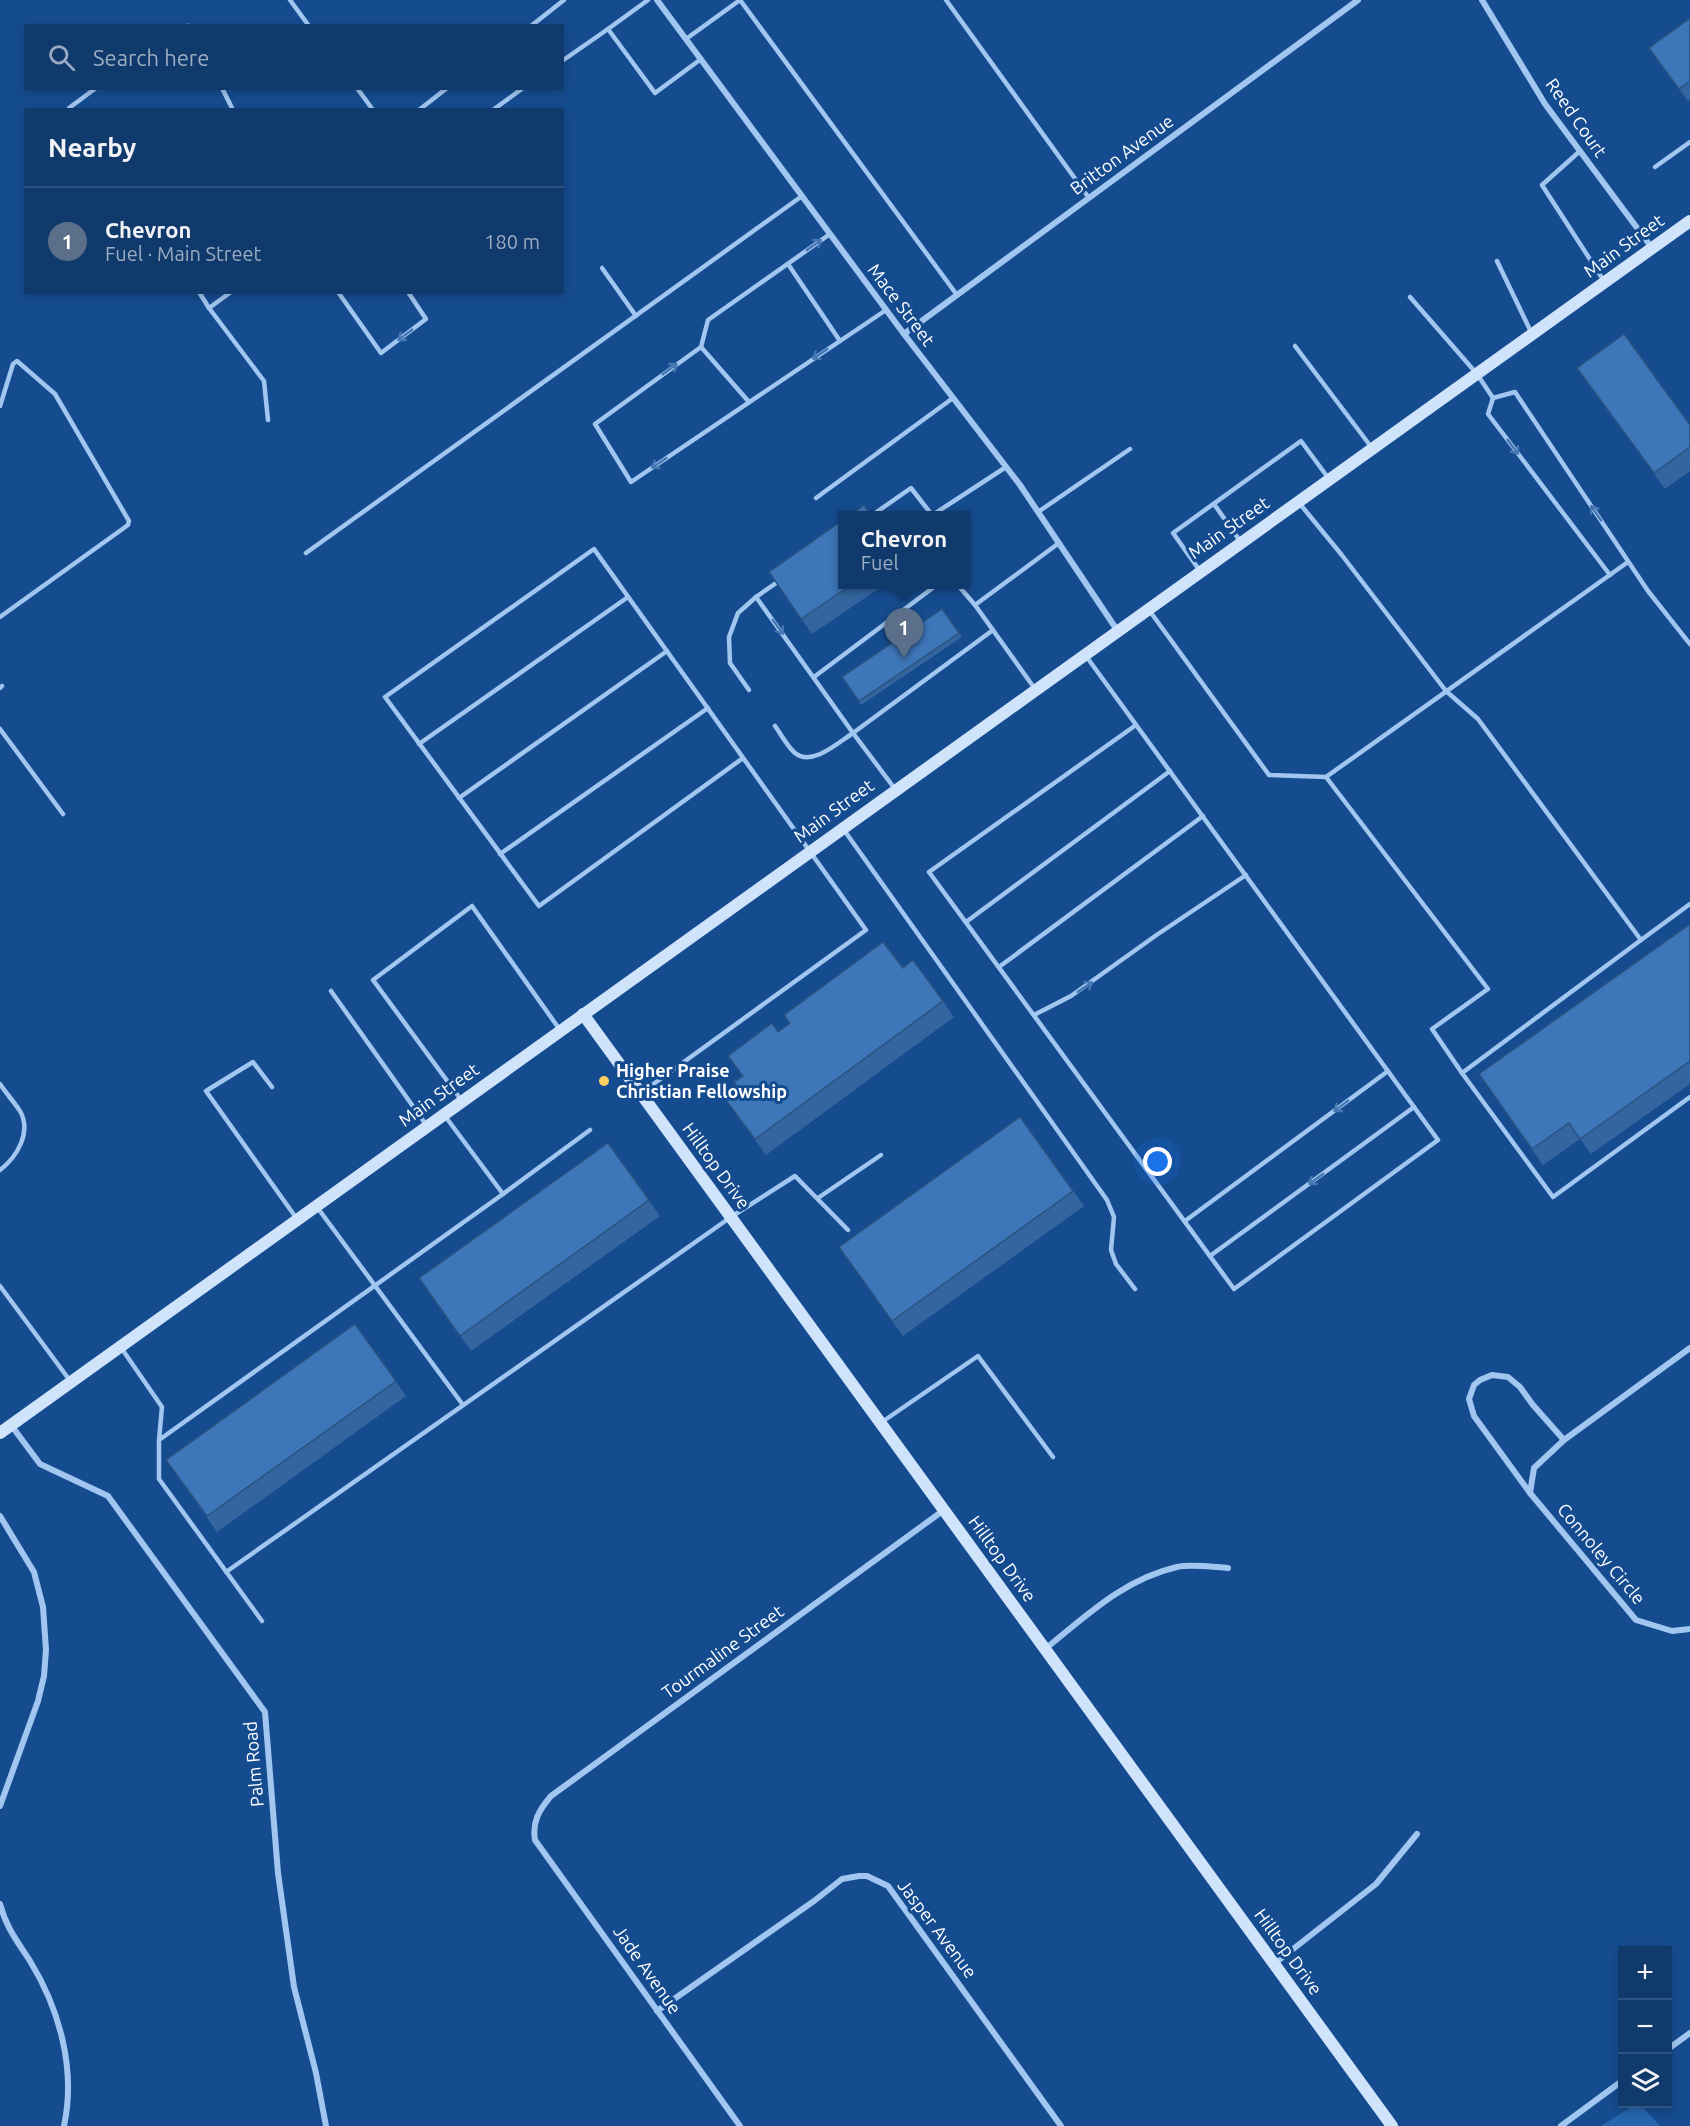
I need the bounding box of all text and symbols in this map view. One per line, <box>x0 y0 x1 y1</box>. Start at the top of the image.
search box <box>24 24 564 90</box>
icon: search <box>45 41 78 74</box>
text: Search here <box>93 45 209 70</box>
street label: Reed Court <box>1542 74 1611 161</box>
street label: Britton Avenue <box>1066 110 1177 198</box>
text: Nearby <box>48 133 136 162</box>
street label: Main Street <box>1580 209 1667 281</box>
text: Chevron <box>105 217 191 242</box>
text: 1 <box>62 230 73 253</box>
text: 180 m <box>484 230 540 253</box>
one-way arrow <box>805 239 821 251</box>
text: Fuel · Main Street <box>105 242 261 265</box>
street label: Mace Street <box>864 259 939 349</box>
one-way arrow <box>398 329 414 341</box>
one-way arrow <box>812 348 829 360</box>
one-way arrow <box>661 363 677 375</box>
one-way arrow <box>1507 439 1520 455</box>
one-way arrow <box>650 457 667 470</box>
street label: Main Street <box>1184 492 1273 562</box>
one-way arrow <box>1589 505 1602 522</box>
popup <box>838 511 970 589</box>
text: Chevron <box>861 526 947 551</box>
text: Fuel <box>861 551 899 574</box>
pin: 1 <box>884 608 924 658</box>
one-way arrow <box>772 618 784 635</box>
street label: Main Street <box>790 774 877 846</box>
one-way arrow <box>1076 981 1093 993</box>
street label: Main Street <box>395 1058 482 1130</box>
place label: Higher Praise Christian Fellowship <box>616 1060 787 1101</box>
marker: Higher Praise Christian Fellowship <box>597 1074 611 1088</box>
one-way arrow <box>1333 1099 1349 1112</box>
street label: Hilltop Drive <box>679 1119 755 1212</box>
your location <box>1143 1147 1172 1176</box>
one-way arrow <box>1309 1173 1325 1185</box>
street label: Connoley Circle <box>1554 1499 1650 1608</box>
street label: Hilltop Drive <box>965 1512 1041 1605</box>
street label: Tourmaline Street <box>658 1600 787 1702</box>
street label: Palm Road <box>239 1721 267 1808</box>
street label: Jasper Avenue <box>894 1875 981 1982</box>
street label: Hilltop Drive <box>1251 1905 1327 1998</box>
street label: Jade Avenue <box>610 1921 686 2017</box>
map controls <box>1618 1946 1672 2108</box>
button: + <box>1618 1946 1672 2000</box>
button: − <box>1618 2000 1672 2054</box>
button: layers <box>1618 2054 1672 2108</box>

